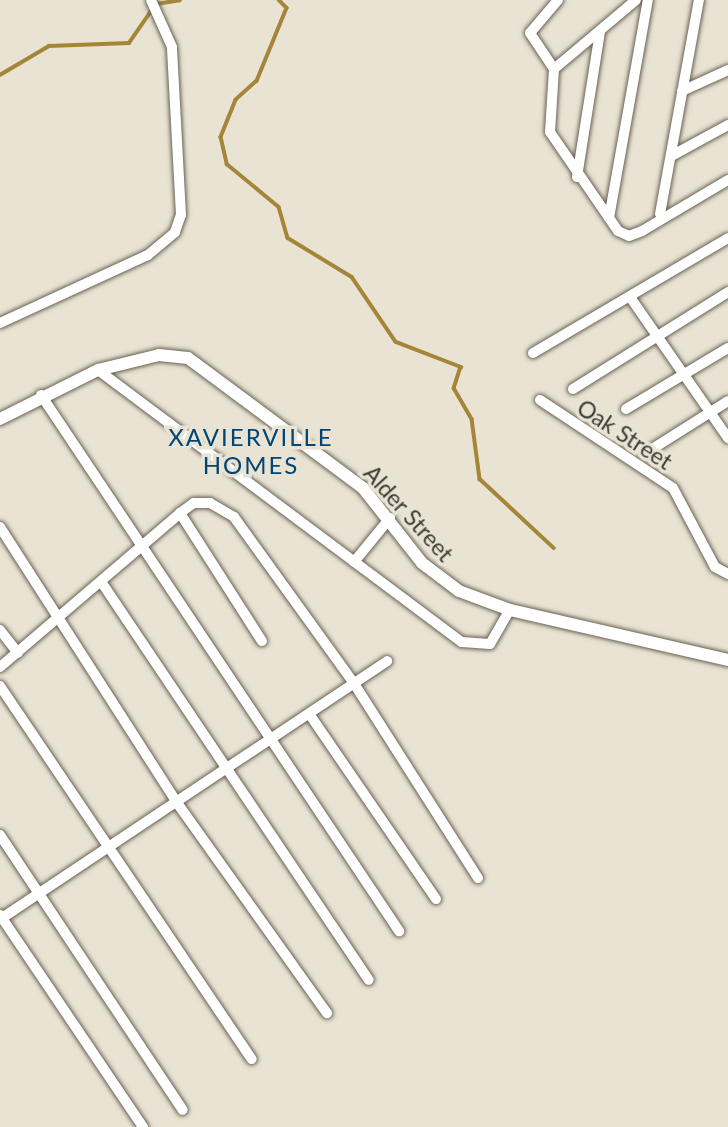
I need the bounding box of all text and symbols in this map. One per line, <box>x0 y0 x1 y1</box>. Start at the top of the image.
street label: Oak Street <box>572 393 678 475</box>
district label: XAVIERVILLE HOMES <box>170 423 332 479</box>
street label: Alder Street <box>358 459 460 567</box>

